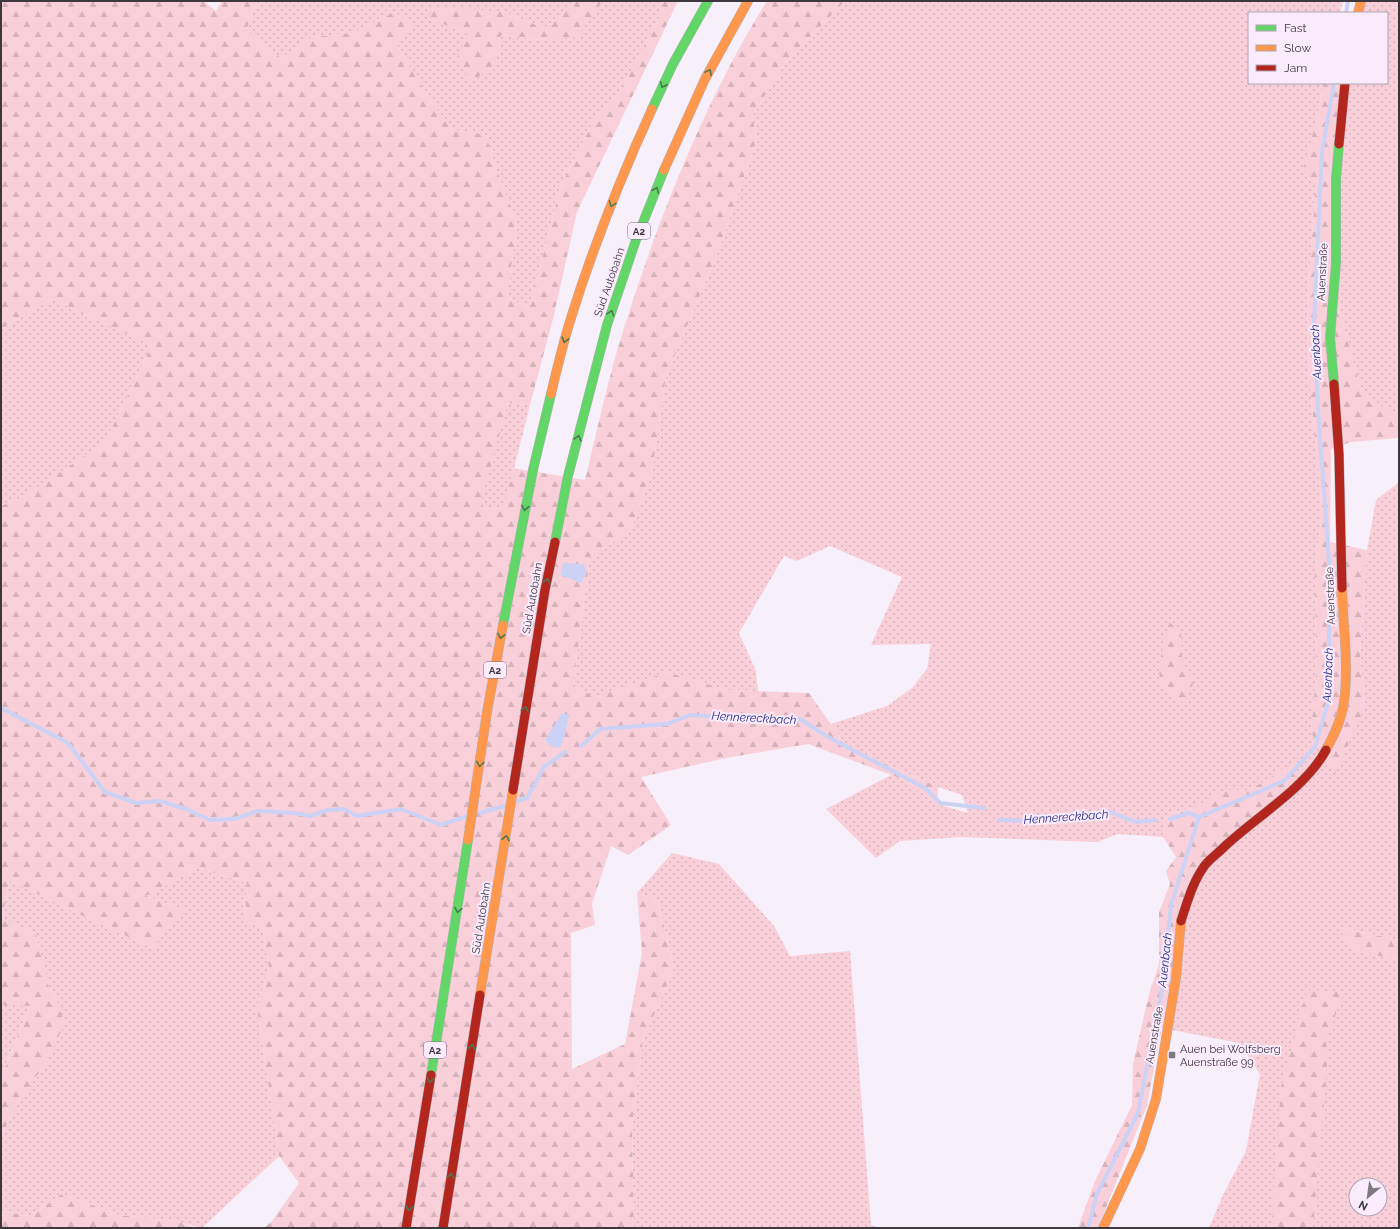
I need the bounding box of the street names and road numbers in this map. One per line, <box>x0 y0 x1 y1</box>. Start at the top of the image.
road number: A2 <box>628 223 650 239</box>
street label: Auenstraße <box>1314 242 1331 301</box>
street label: Süd Autobahn <box>592 246 627 318</box>
street label: Süd Autobahn <box>520 561 545 635</box>
street label: Auenstraße <box>1323 566 1338 625</box>
road number: A2 <box>484 662 506 678</box>
street label: Süd Autobahn <box>469 881 494 955</box>
street label: Auenstraße <box>1143 1005 1166 1065</box>
road number: A2 <box>424 1042 446 1058</box>

